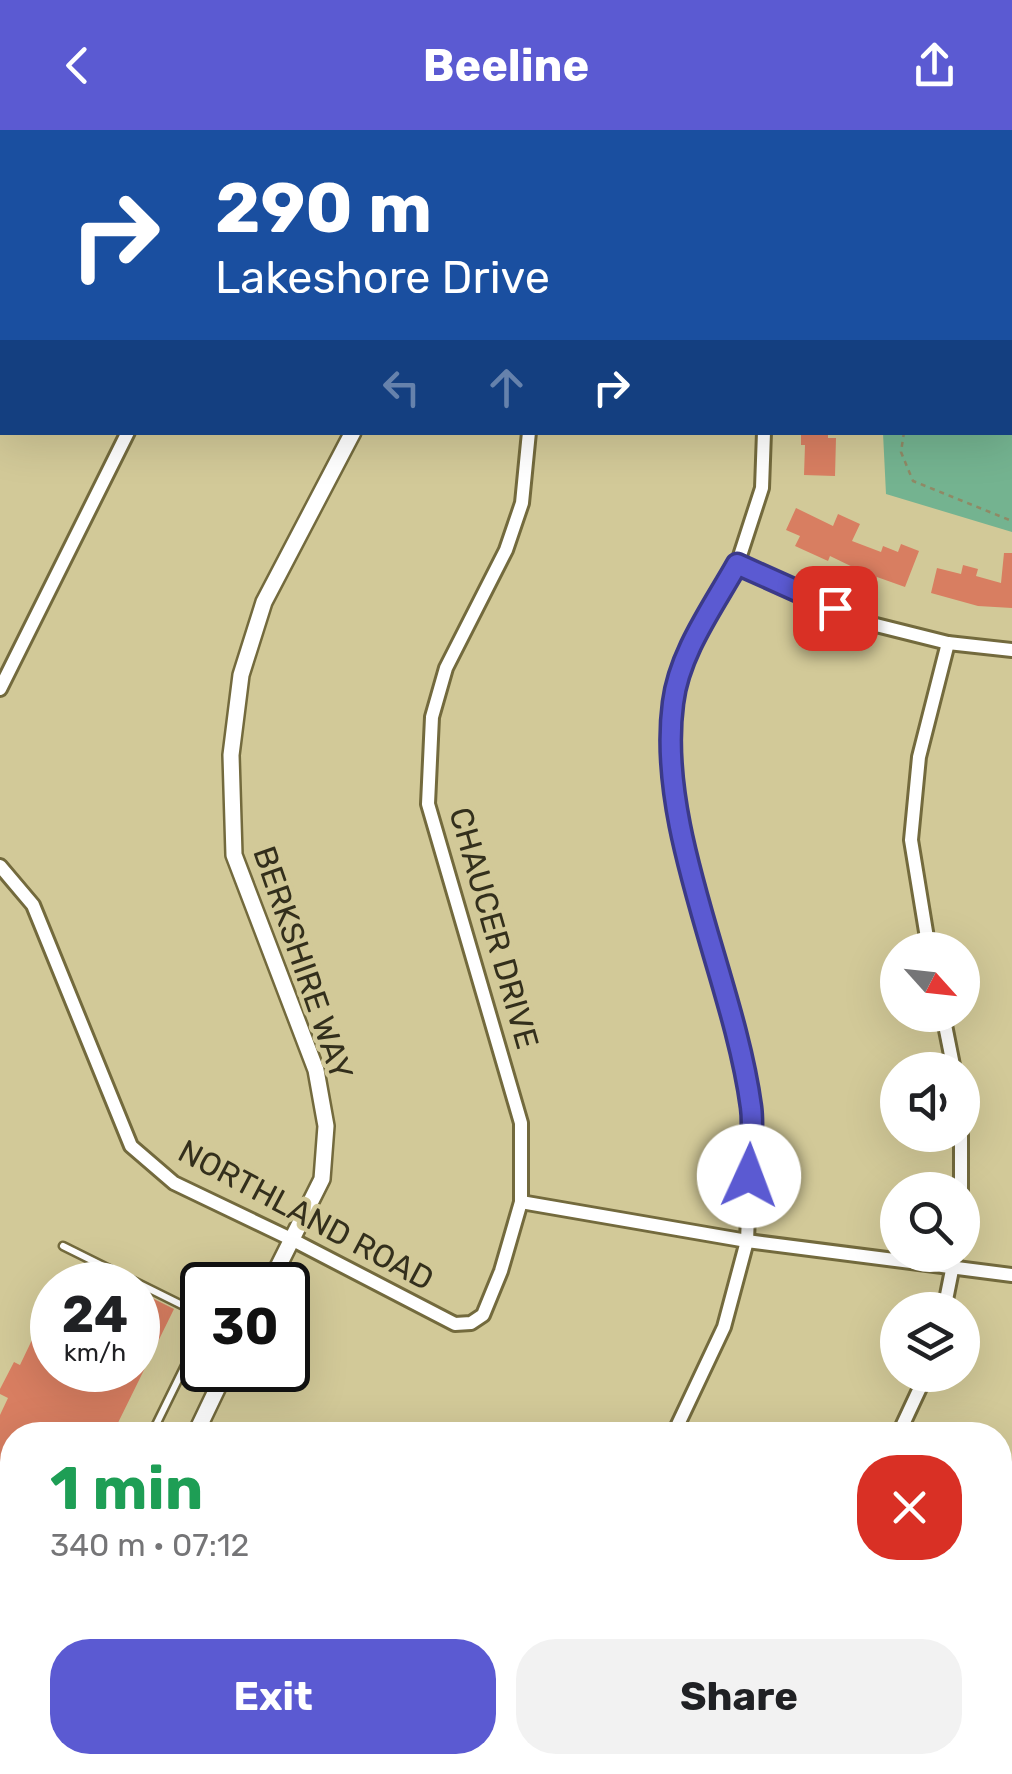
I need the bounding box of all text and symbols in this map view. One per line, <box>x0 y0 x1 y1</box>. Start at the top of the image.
icon: back <box>50 38 105 93</box>
icon: share <box>907 38 962 93</box>
text: Beeline <box>423 39 589 92</box>
text: 290 m <box>215 167 432 250</box>
icon: right <box>50 170 180 300</box>
text: Lakeshore Drive <box>215 251 550 304</box>
icon: left <box>374 360 429 415</box>
icon: ahead <box>479 360 534 415</box>
icon: right <box>584 360 639 415</box>
pin <box>793 566 878 651</box>
icon: arrive <box>808 581 863 636</box>
street label: CHAUCER DRIVE <box>441 803 547 1053</box>
street label: BERKSHIRE WAY <box>245 841 361 1085</box>
north arrow <box>880 932 980 1032</box>
map controls <box>880 932 980 1392</box>
button: sound <box>880 1052 980 1152</box>
position arrow <box>697 1124 801 1228</box>
street label: NORTHLAND ROAD <box>172 1132 440 1298</box>
button: search <box>880 1172 980 1272</box>
speed limit sign: 30 <box>180 1262 310 1392</box>
text: 24 <box>62 1285 128 1345</box>
button: layers <box>880 1292 980 1392</box>
text: km/h <box>64 1338 126 1367</box>
text: 1 min <box>50 1453 203 1524</box>
button: close <box>857 1455 962 1560</box>
text: 340 m · 07:12 <box>50 1526 249 1564</box>
button: Exit <box>50 1639 496 1754</box>
button: Share <box>516 1639 962 1754</box>

